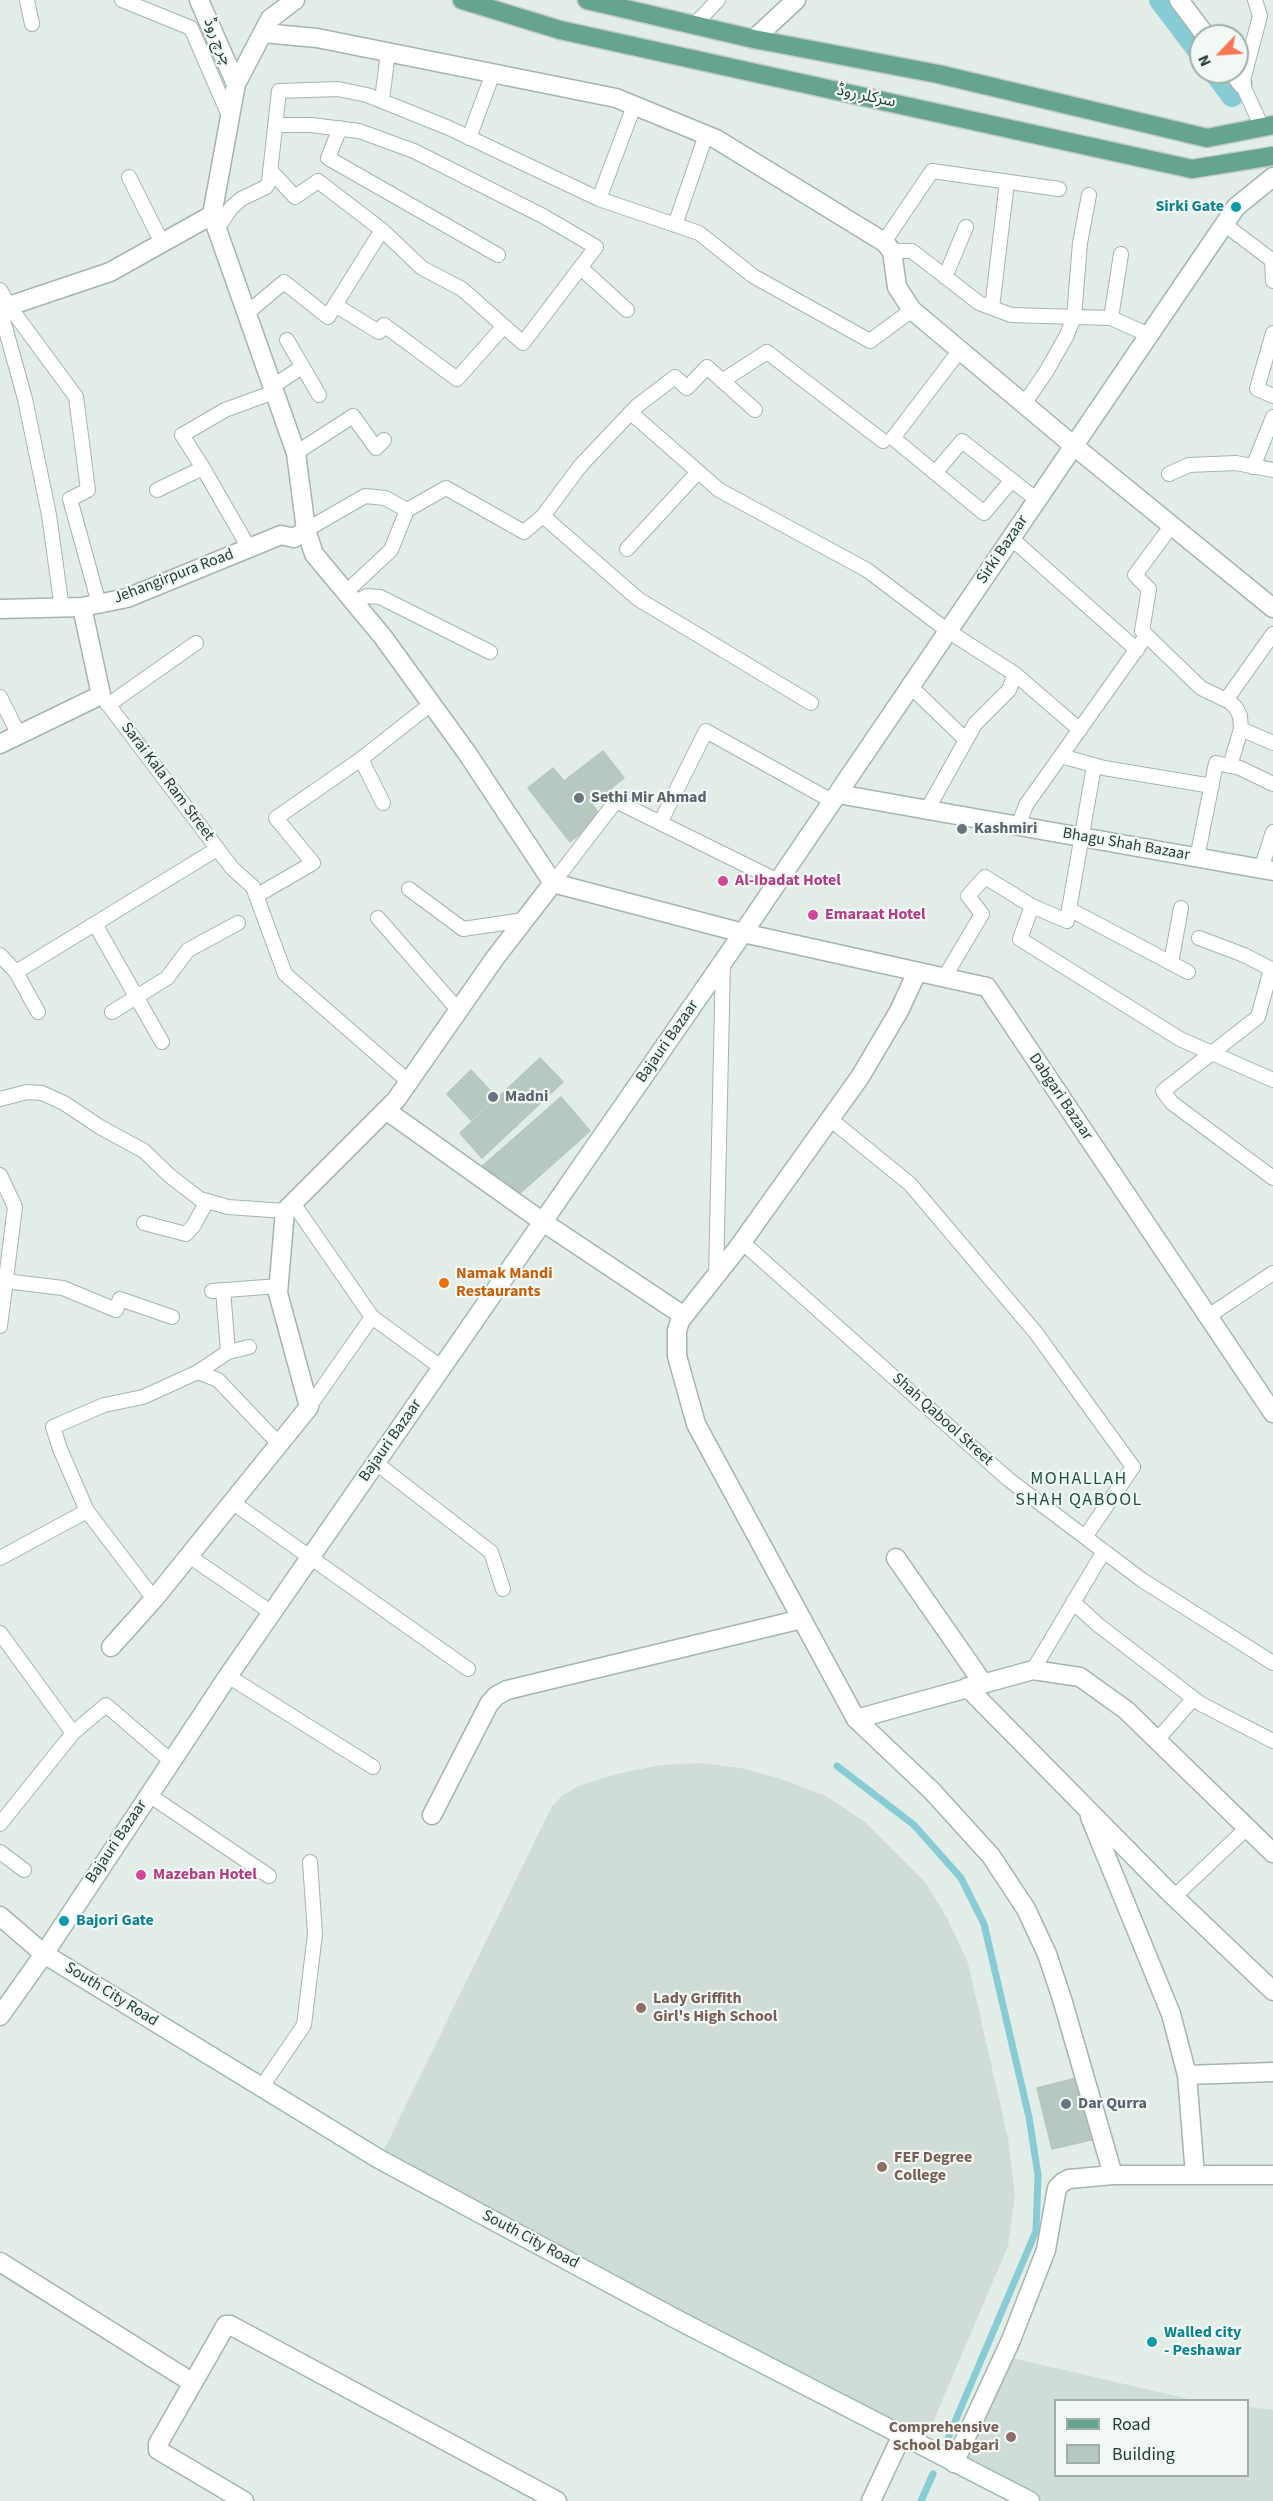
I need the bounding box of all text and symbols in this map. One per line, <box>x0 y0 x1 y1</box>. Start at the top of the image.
street label: چرچ روڈ <box>198 15 236 69</box>
north arrow <box>1189 24 1249 84</box>
text: N <box>1192 51 1217 70</box>
street label: سرکلر روڈ <box>835 81 897 113</box>
place label: Sirki Gate <box>1155 197 1224 217</box>
marker: Sirki Gate <box>1229 200 1243 214</box>
street label: Sirki Bazaar <box>973 512 1033 588</box>
street label: Jehangirpura Road <box>111 545 237 609</box>
street label: Sarai Kala Ram Street <box>116 719 218 845</box>
place label: Sethi Mir Ahmad <box>591 788 707 808</box>
marker: Sethi Mir Ahmad <box>572 791 586 805</box>
place label: Kashmiri <box>974 819 1037 839</box>
marker: Kashmiri <box>955 822 969 836</box>
street label: Bhagu Shah Bazaar <box>1061 824 1191 866</box>
place label: Al-Ibadat Hotel <box>735 871 841 891</box>
marker: Al-Ibadat Hotel <box>716 874 730 888</box>
place label: Emaraat Hotel <box>825 905 926 925</box>
marker: Emaraat Hotel <box>806 908 820 922</box>
street label: Bajauri Bazaar <box>632 997 704 1087</box>
street label: Dabgari Bazaar <box>1024 1050 1096 1144</box>
place label: Madni <box>505 1087 548 1107</box>
marker: Madni <box>486 1090 500 1104</box>
place label: Namak Mandi Restaurants <box>456 1264 553 1302</box>
marker: Namak Mandi Restaurants <box>437 1276 451 1290</box>
street label: Shah Qabool Street <box>887 1370 997 1470</box>
street label: Bajauri Bazaar <box>355 1396 427 1486</box>
district label: MOHALLAH SHAH QABOOL <box>1015 1469 1143 1512</box>
street label: Bajauri Bazaar <box>82 1797 152 1887</box>
place label: Mazeban Hotel <box>153 1865 257 1885</box>
marker: Mazeban Hotel <box>134 1868 148 1882</box>
place label: Bajori Gate <box>76 1911 154 1931</box>
marker: Bajori Gate <box>57 1914 71 1928</box>
street label: South City Road <box>61 1959 161 2031</box>
place label: Lady Griffith Girl's High School <box>653 1989 777 2027</box>
marker: Lady Griffith Girl's High School <box>634 2001 648 2015</box>
place label: Dar Qurra <box>1078 2094 1147 2114</box>
marker: Dar Qurra <box>1059 2097 1073 2111</box>
place label: FEF Degree College <box>894 2148 972 2186</box>
marker: FEF Degree College <box>875 2160 889 2174</box>
street label: South City Road <box>478 2206 582 2274</box>
place label: Walled city - Peshawar <box>1164 2323 1242 2361</box>
marker: Walled city - Peshawar <box>1145 2335 1159 2349</box>
legend <box>1054 2399 1249 2477</box>
text: Road <box>1112 2412 1151 2437</box>
place label: Comprehensive School Dabgari <box>889 2418 999 2456</box>
marker: Comprehensive School Dabgari <box>1004 2430 1018 2444</box>
text: Building <box>1112 2442 1175 2467</box>

